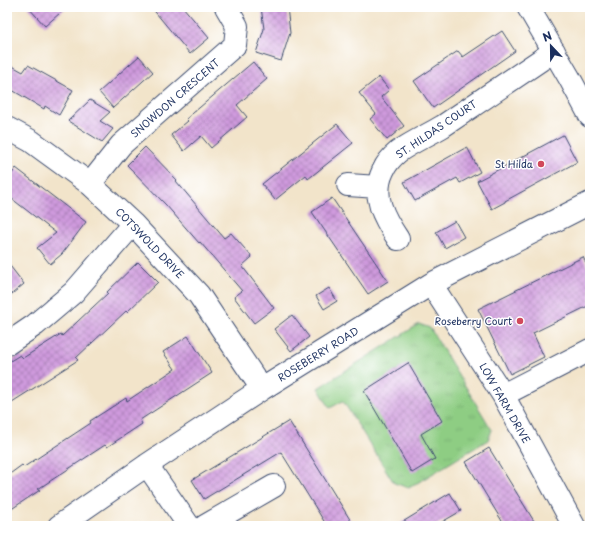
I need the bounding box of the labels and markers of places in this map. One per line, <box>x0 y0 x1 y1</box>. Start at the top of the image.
place label: St Hilda <box>495 156 534 171</box>
marker: St Hilda <box>536 159 546 169</box>
place label: Roseberry Court <box>434 313 512 329</box>
marker: Roseberry Court <box>515 316 525 326</box>

